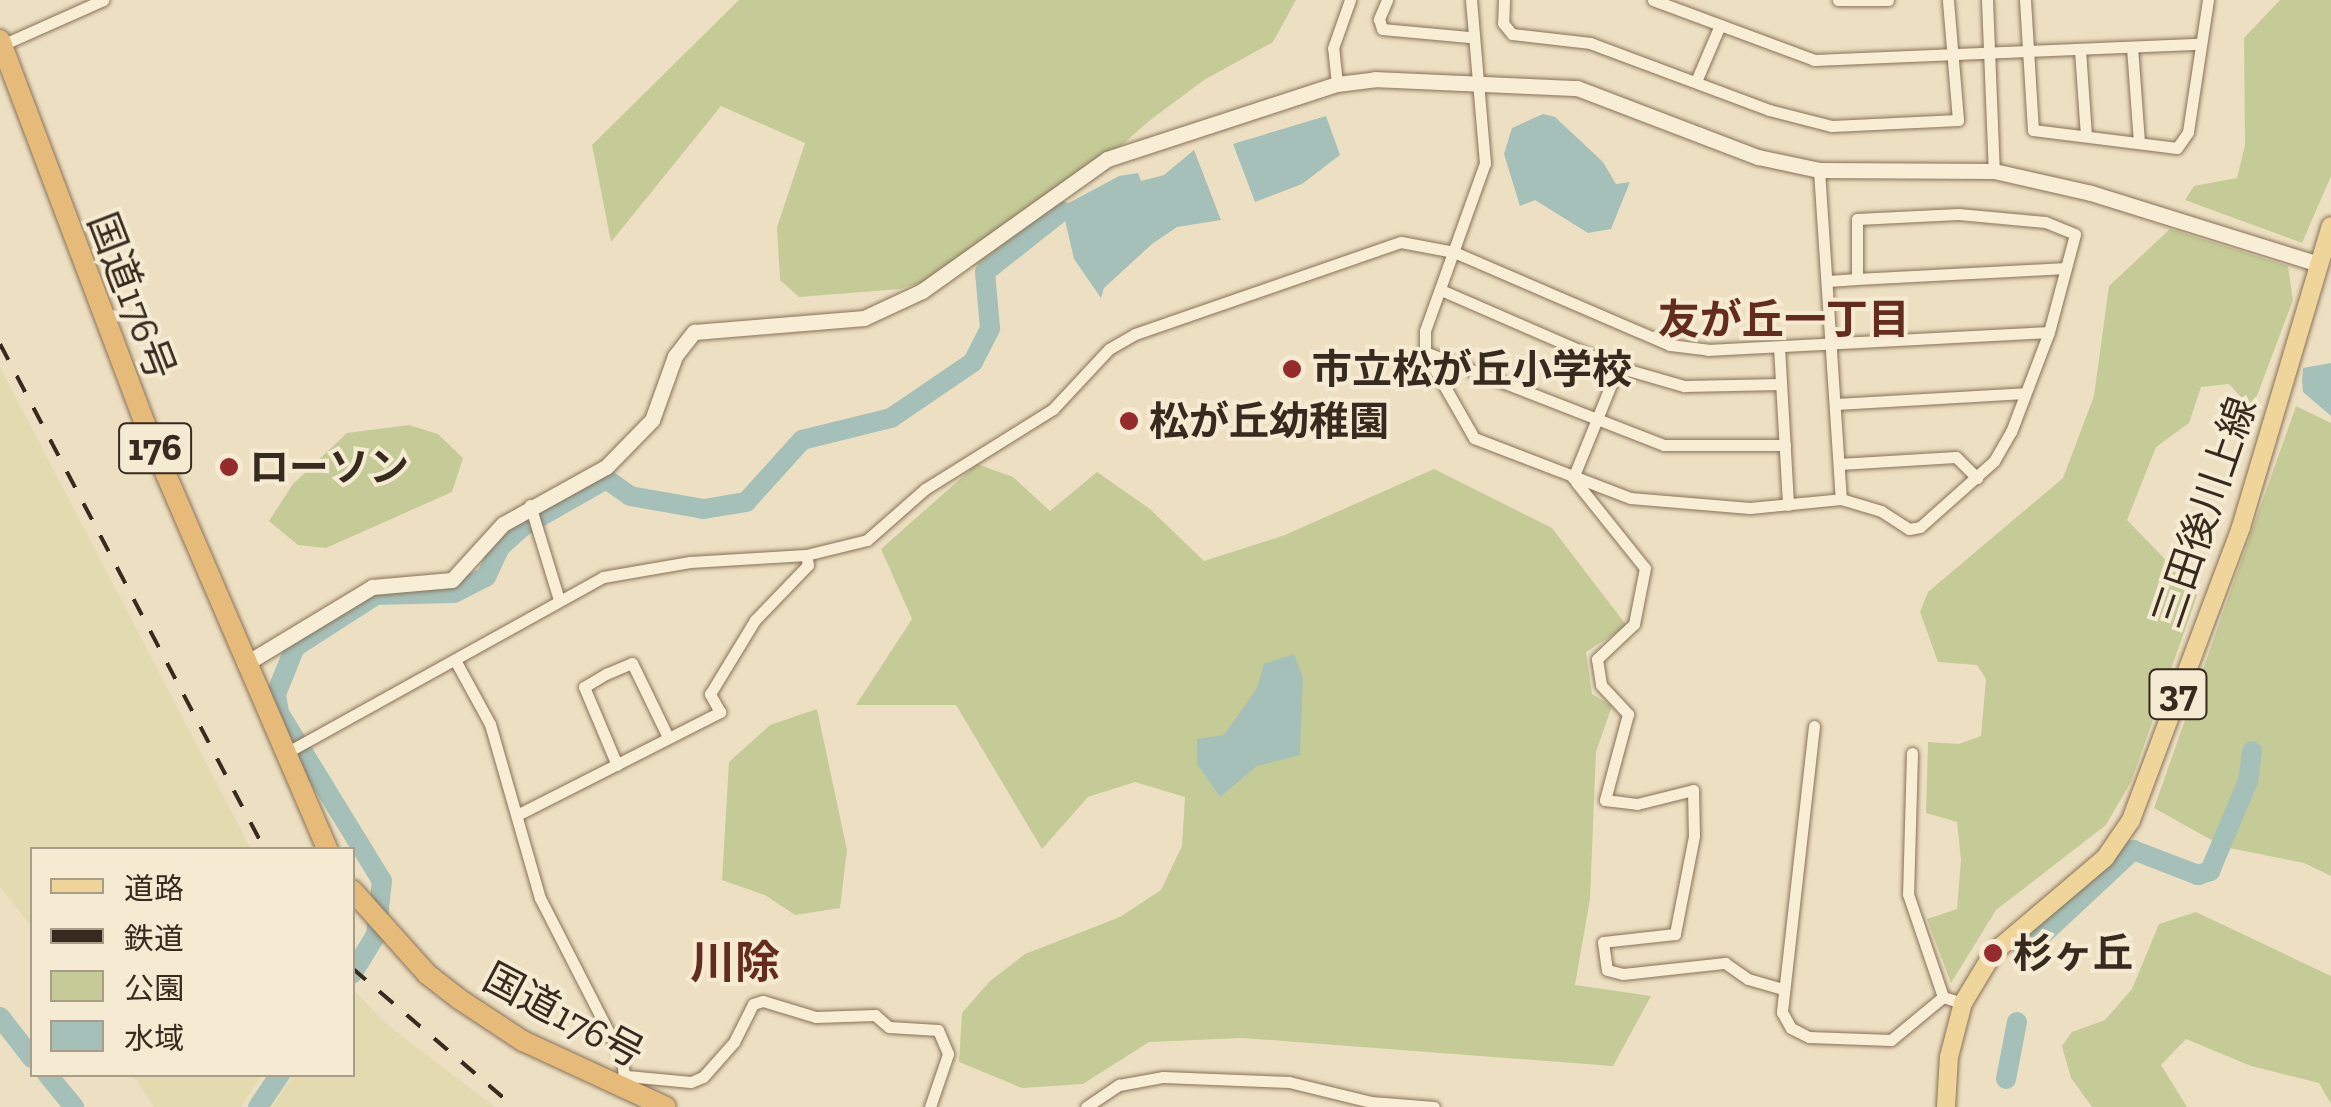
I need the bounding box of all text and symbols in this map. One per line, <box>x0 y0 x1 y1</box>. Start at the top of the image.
street label: 国道176号 <box>78 206 186 386</box>
district label: 友が丘一丁目 <box>1658 295 1910 345</box>
place label: 市立松が丘小学校 <box>1312 345 1632 393</box>
marker: 市立松が丘小学校 <box>1281 358 1303 380</box>
street label: 三田後川上線 <box>2142 391 2266 633</box>
place label: 松が丘幼稚園 <box>1149 397 1389 445</box>
marker: 松が丘幼稚園 <box>1118 410 1140 432</box>
road number: 176 <box>118 415 192 481</box>
place label: ローソン <box>249 443 409 491</box>
marker: ローソン <box>218 456 240 478</box>
road number: 37 <box>2148 661 2208 727</box>
legend <box>30 847 355 1077</box>
text: 道路 <box>124 871 184 907</box>
text: 鉄道 <box>124 921 184 957</box>
place label: 杉ヶ丘 <box>2013 929 2133 977</box>
district label: 川除 <box>690 937 780 991</box>
marker: 杉ヶ丘 <box>1982 942 2004 964</box>
street label: 国道176号 <box>476 953 652 1077</box>
text: 公園 <box>124 971 184 1007</box>
text: 水域 <box>124 1021 184 1057</box>

